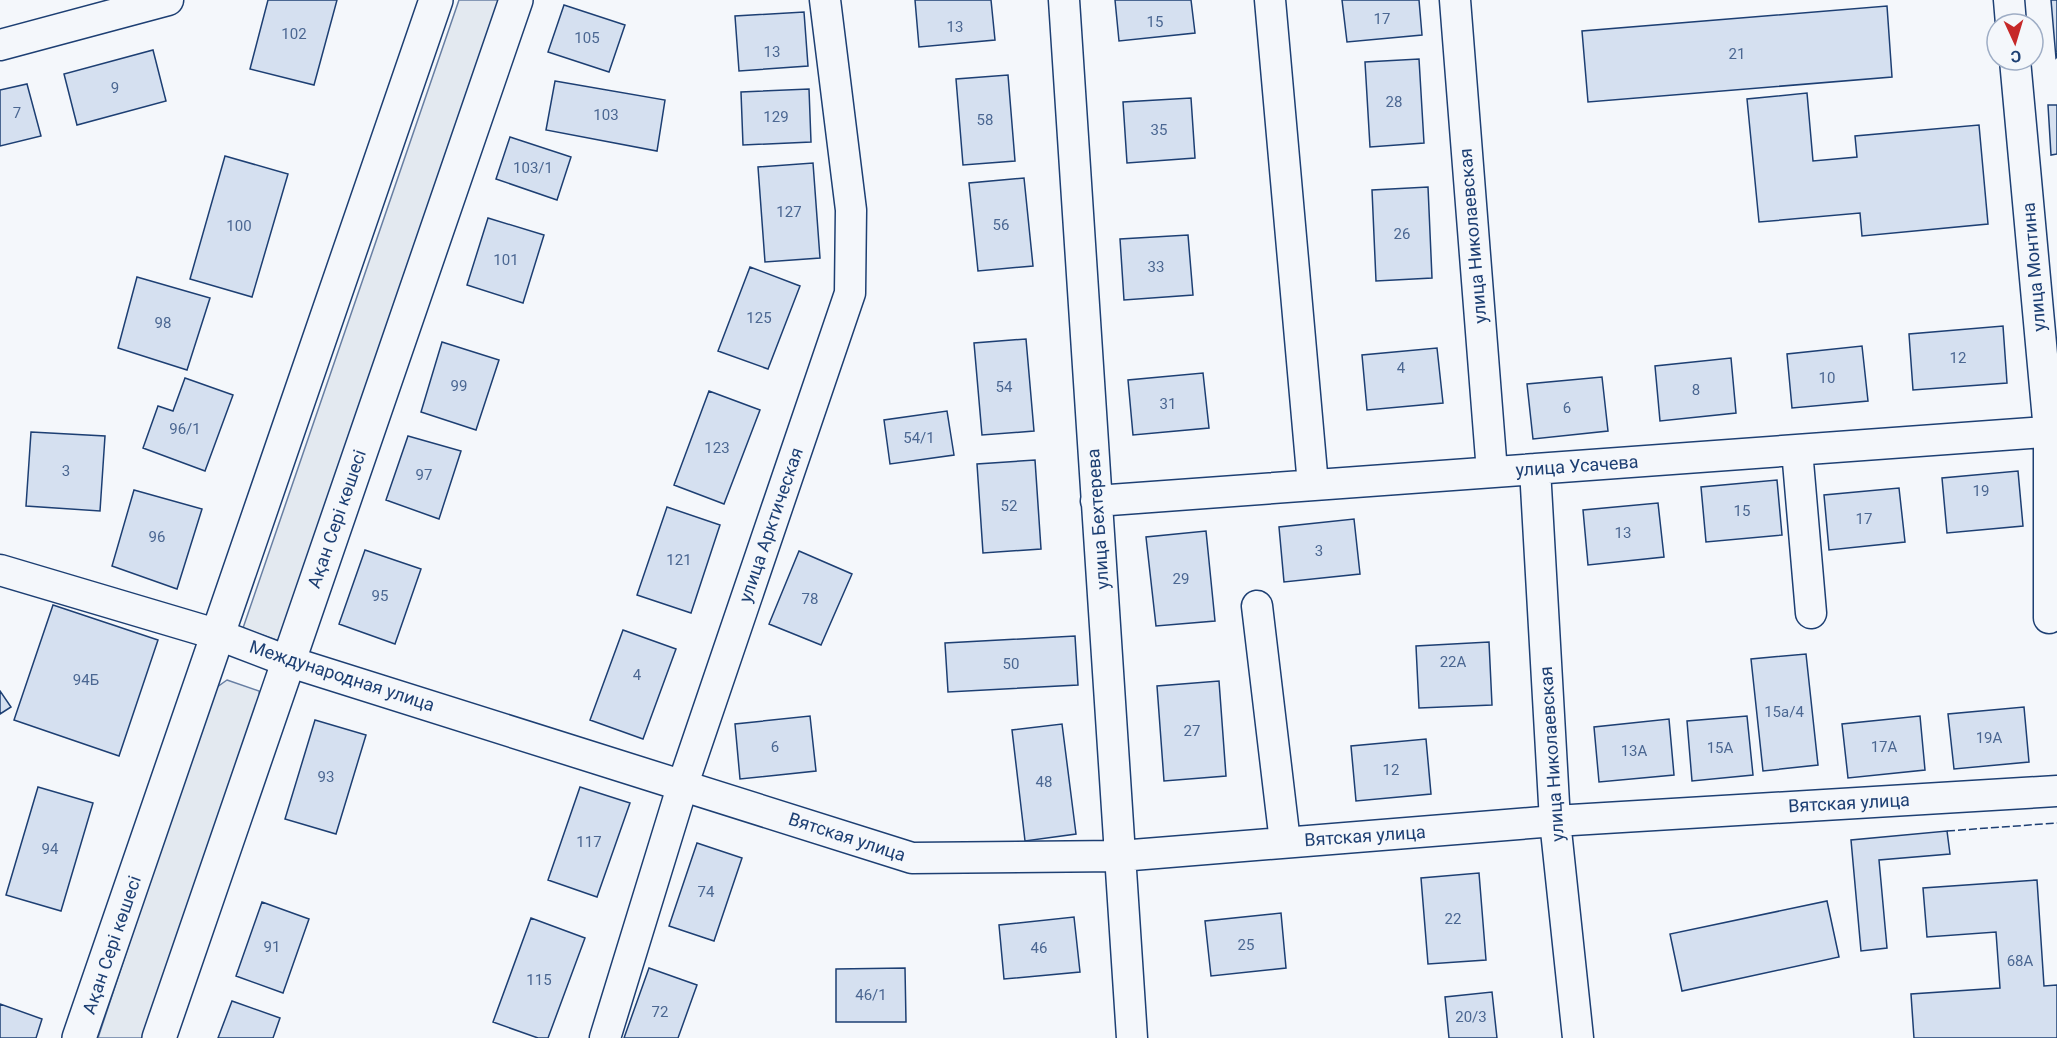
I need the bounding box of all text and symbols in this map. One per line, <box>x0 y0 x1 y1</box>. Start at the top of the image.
house number: 17 <box>1374 10 1390 28</box>
north arrow <box>1985 12 2045 72</box>
house number: 15 <box>1147 13 1163 31</box>
house number: 13 <box>947 18 963 36</box>
house number: 102 <box>281 25 307 43</box>
house number: 105 <box>574 29 600 47</box>
house number: 13 <box>764 43 780 61</box>
house number: 21 <box>1729 45 1745 63</box>
text: С <box>2010 47 2022 66</box>
house number: 9 <box>111 79 119 97</box>
house number: 28 <box>1386 93 1402 111</box>
house number: 7 <box>13 104 21 122</box>
house number: 103 <box>593 106 619 124</box>
house number: 129 <box>763 108 789 126</box>
house number: 58 <box>977 111 993 129</box>
house number: 35 <box>1151 121 1167 139</box>
street label: улица Николаевская <box>1454 148 1491 324</box>
house number: 103/1 <box>513 159 553 177</box>
street label: улица Монтина <box>2017 202 2050 332</box>
house number: 127 <box>776 203 802 221</box>
house number: 56 <box>993 216 1009 234</box>
house number: 100 <box>226 217 252 235</box>
house number: 26 <box>1394 225 1410 243</box>
house number: 101 <box>493 251 519 269</box>
house number: 33 <box>1148 258 1164 276</box>
house number: 125 <box>746 309 772 327</box>
house number: 98 <box>155 314 171 332</box>
house number: 12 <box>1950 349 1966 367</box>
house number: 4 <box>1397 359 1406 377</box>
house number: 10 <box>1819 369 1835 387</box>
house number: 99 <box>451 377 467 395</box>
house number: 54 <box>996 378 1013 396</box>
house number: 8 <box>1692 381 1700 399</box>
house number: 31 <box>1160 395 1176 413</box>
house number: 6 <box>1563 399 1571 417</box>
house number: 96/1 <box>169 420 201 438</box>
house number: 54/1 <box>903 429 935 447</box>
house number: 123 <box>704 439 730 457</box>
street label: улица Арктическая <box>734 445 807 605</box>
street label: Ақан Сері көшесі <box>303 447 370 591</box>
street label: улица Бехтерева <box>1082 448 1113 590</box>
street label: улица Усачева <box>1515 451 1639 480</box>
house number: 3 <box>62 462 70 480</box>
house number: 97 <box>416 466 432 484</box>
house number: 19 <box>1973 482 1989 500</box>
house number: 52 <box>1001 497 1017 515</box>
house number: 15 <box>1734 502 1750 520</box>
house number: 17 <box>1856 510 1872 528</box>
house number: 13 <box>1615 524 1631 542</box>
house number: 96 <box>149 528 165 546</box>
house number: 3 <box>1315 542 1323 560</box>
house number: 121 <box>666 551 692 569</box>
house number: 29 <box>1173 570 1189 588</box>
house number: 95 <box>372 587 388 605</box>
house number: 78 <box>802 590 818 608</box>
street label: Международная улица <box>247 636 437 715</box>
house number: 22А <box>1440 653 1467 671</box>
house number: 50 <box>1003 655 1019 673</box>
house number: 4 <box>633 666 642 684</box>
street label: улица Николаевская <box>1535 666 1568 842</box>
house number: 94Б <box>73 671 99 689</box>
house number: 15а/4 <box>1764 703 1804 721</box>
house number: 27 <box>1184 722 1200 740</box>
house number: 19А <box>1976 729 2003 747</box>
house number: 6 <box>771 738 779 756</box>
house number: 17А <box>1871 738 1898 756</box>
house number: 15А <box>1707 739 1734 757</box>
house number: 13А <box>1621 742 1648 760</box>
house number: 12 <box>1383 761 1399 779</box>
house number: 93 <box>318 768 334 786</box>
house number: 48 <box>1036 773 1052 791</box>
street label: Вятская улица <box>1788 789 1910 816</box>
street label: Вятская улица <box>786 808 908 865</box>
street label: Вятская улица <box>1304 821 1426 850</box>
house number: 117 <box>576 833 602 851</box>
house number: 94 <box>42 840 59 858</box>
street label: Ақан Сері көшесі <box>78 873 145 1017</box>
house number: 74 <box>698 883 715 901</box>
house number: 22 <box>1445 910 1461 928</box>
house number: 25 <box>1238 936 1254 954</box>
house number: 91 <box>264 938 280 956</box>
house number: 46 <box>1031 939 1047 957</box>
house number: 68А <box>2007 952 2034 970</box>
house number: 115 <box>526 971 552 989</box>
house number: 46/1 <box>855 986 887 1004</box>
house number: 72 <box>652 1003 668 1021</box>
house number: 20/3 <box>1455 1008 1487 1026</box>

